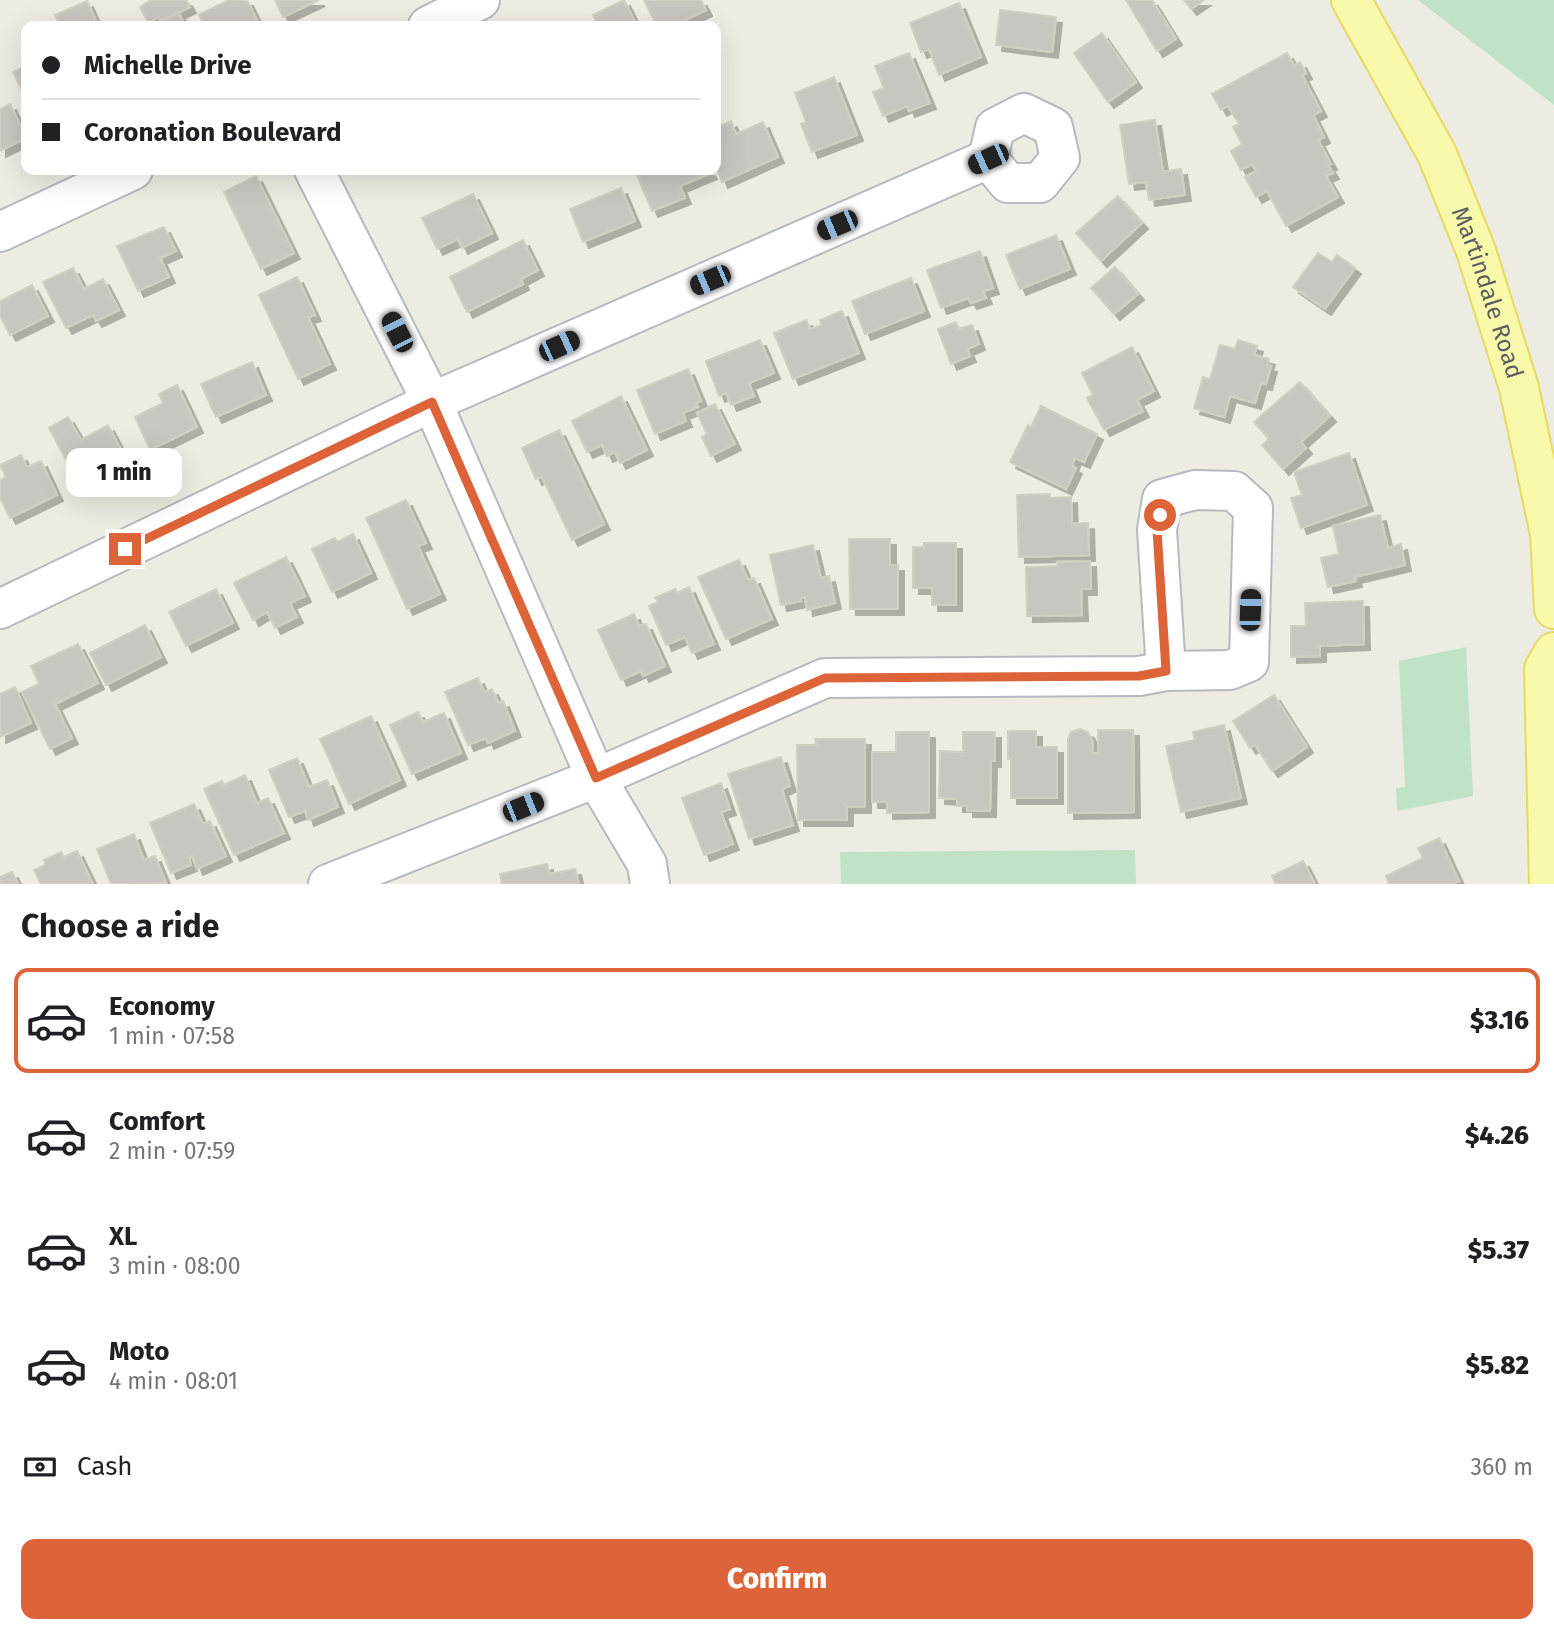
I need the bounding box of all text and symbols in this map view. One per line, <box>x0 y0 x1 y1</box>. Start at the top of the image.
text: Michelle Drive <box>84 50 252 81</box>
text: Coronation Boulevard <box>84 117 342 148</box>
car <box>965 141 1012 177</box>
street label: Martindale Road <box>1446 202 1529 382</box>
car <box>814 207 861 243</box>
car <box>687 262 734 298</box>
car <box>379 309 416 355</box>
car <box>536 328 583 364</box>
callout: 1 min <box>67 448 183 496</box>
text: 1 min <box>96 458 152 486</box>
route start <box>1144 499 1176 531</box>
route end <box>109 533 141 565</box>
car <box>1239 589 1262 631</box>
car <box>500 789 547 825</box>
text: Choose a ride <box>21 907 219 945</box>
icon: car <box>25 989 88 1052</box>
text: Economy <box>109 991 215 1022</box>
text: $3.16 <box>1470 1005 1529 1036</box>
text: 1 min · 07:58 <box>109 1022 235 1050</box>
icon: car <box>25 1104 88 1167</box>
text: Comfort <box>109 1106 205 1137</box>
text: $4.26 <box>1465 1120 1529 1151</box>
text: 2 min · 07:59 <box>109 1137 235 1165</box>
icon: car <box>25 1219 88 1282</box>
text: XL <box>109 1221 137 1252</box>
text: $5.37 <box>1468 1235 1529 1266</box>
text: 3 min · 08:00 <box>109 1252 241 1280</box>
icon: car <box>25 1334 88 1397</box>
text: Moto <box>109 1336 169 1367</box>
text: $5.82 <box>1465 1350 1529 1381</box>
text: 4 min · 08:01 <box>109 1367 238 1395</box>
icon: cash <box>21 1448 59 1486</box>
text: Cash <box>77 1451 133 1482</box>
text: 360 m <box>1471 1453 1533 1481</box>
button: Confirm <box>21 1539 1533 1619</box>

